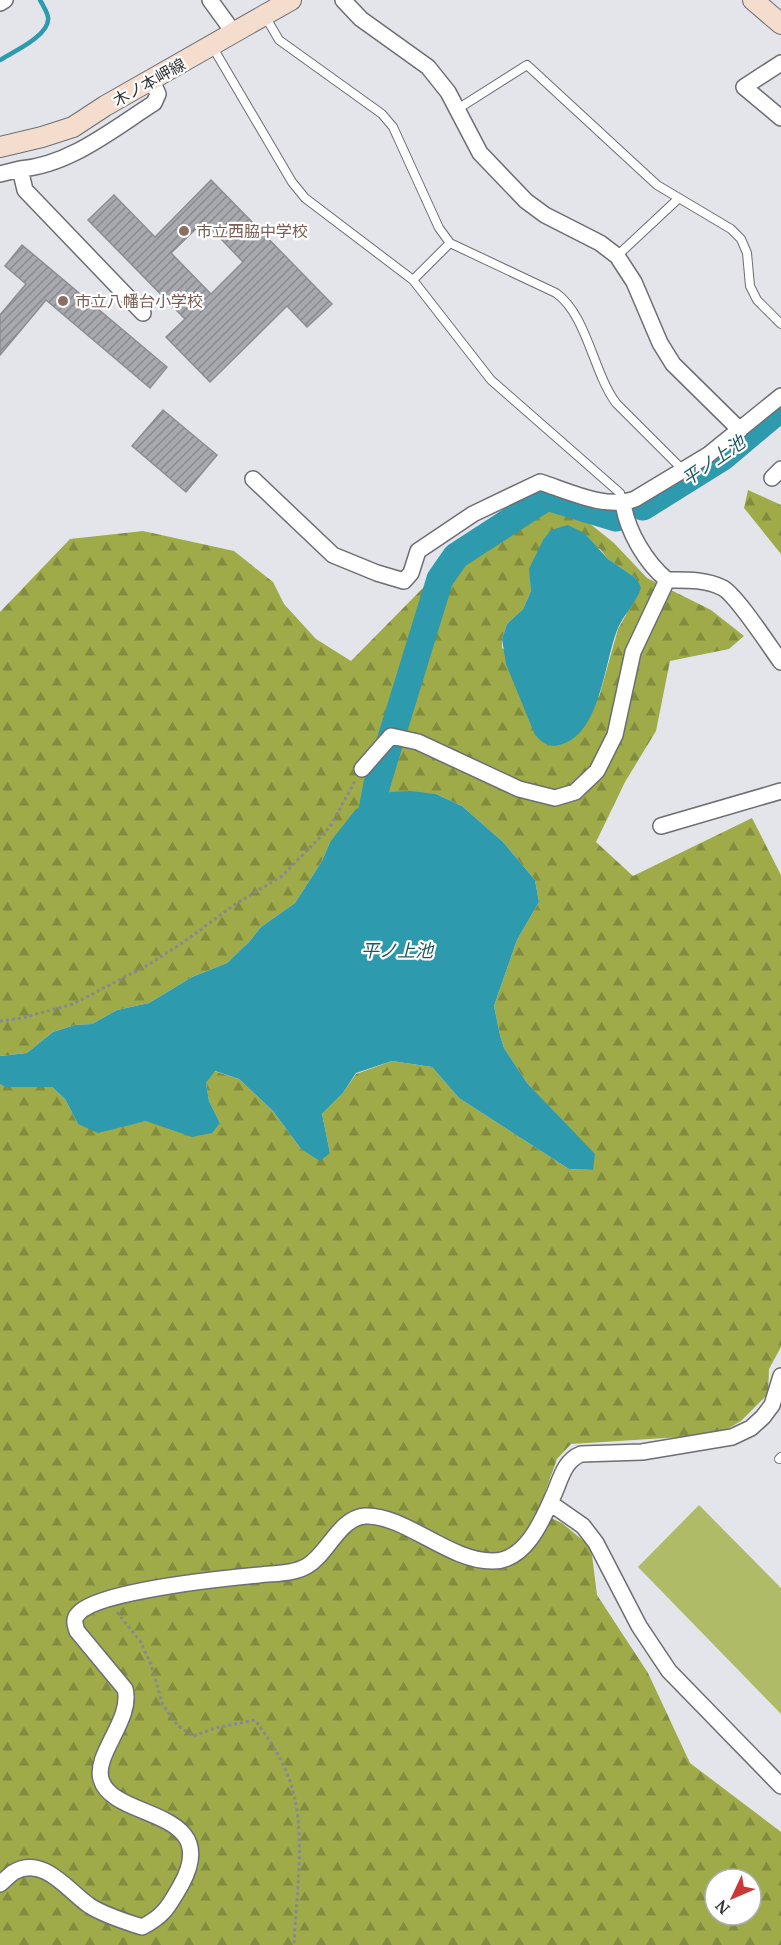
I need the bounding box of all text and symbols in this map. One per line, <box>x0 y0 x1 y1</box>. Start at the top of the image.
street label: 木ノ本岬線 <box>109 53 189 111</box>
place label: 市立西脇中学校 <box>196 220 308 242</box>
marker: 市立西脇中学校 <box>177 224 191 238</box>
place label: 市立八幡台小学校 <box>75 290 203 312</box>
marker: 市立八幡台小学校 <box>56 294 70 308</box>
water label: 平ノ上池 <box>677 428 751 490</box>
water label: 平ノ上池 <box>361 938 435 962</box>
north arrow <box>703 1867 763 1927</box>
text: N <box>710 1895 734 1919</box>

